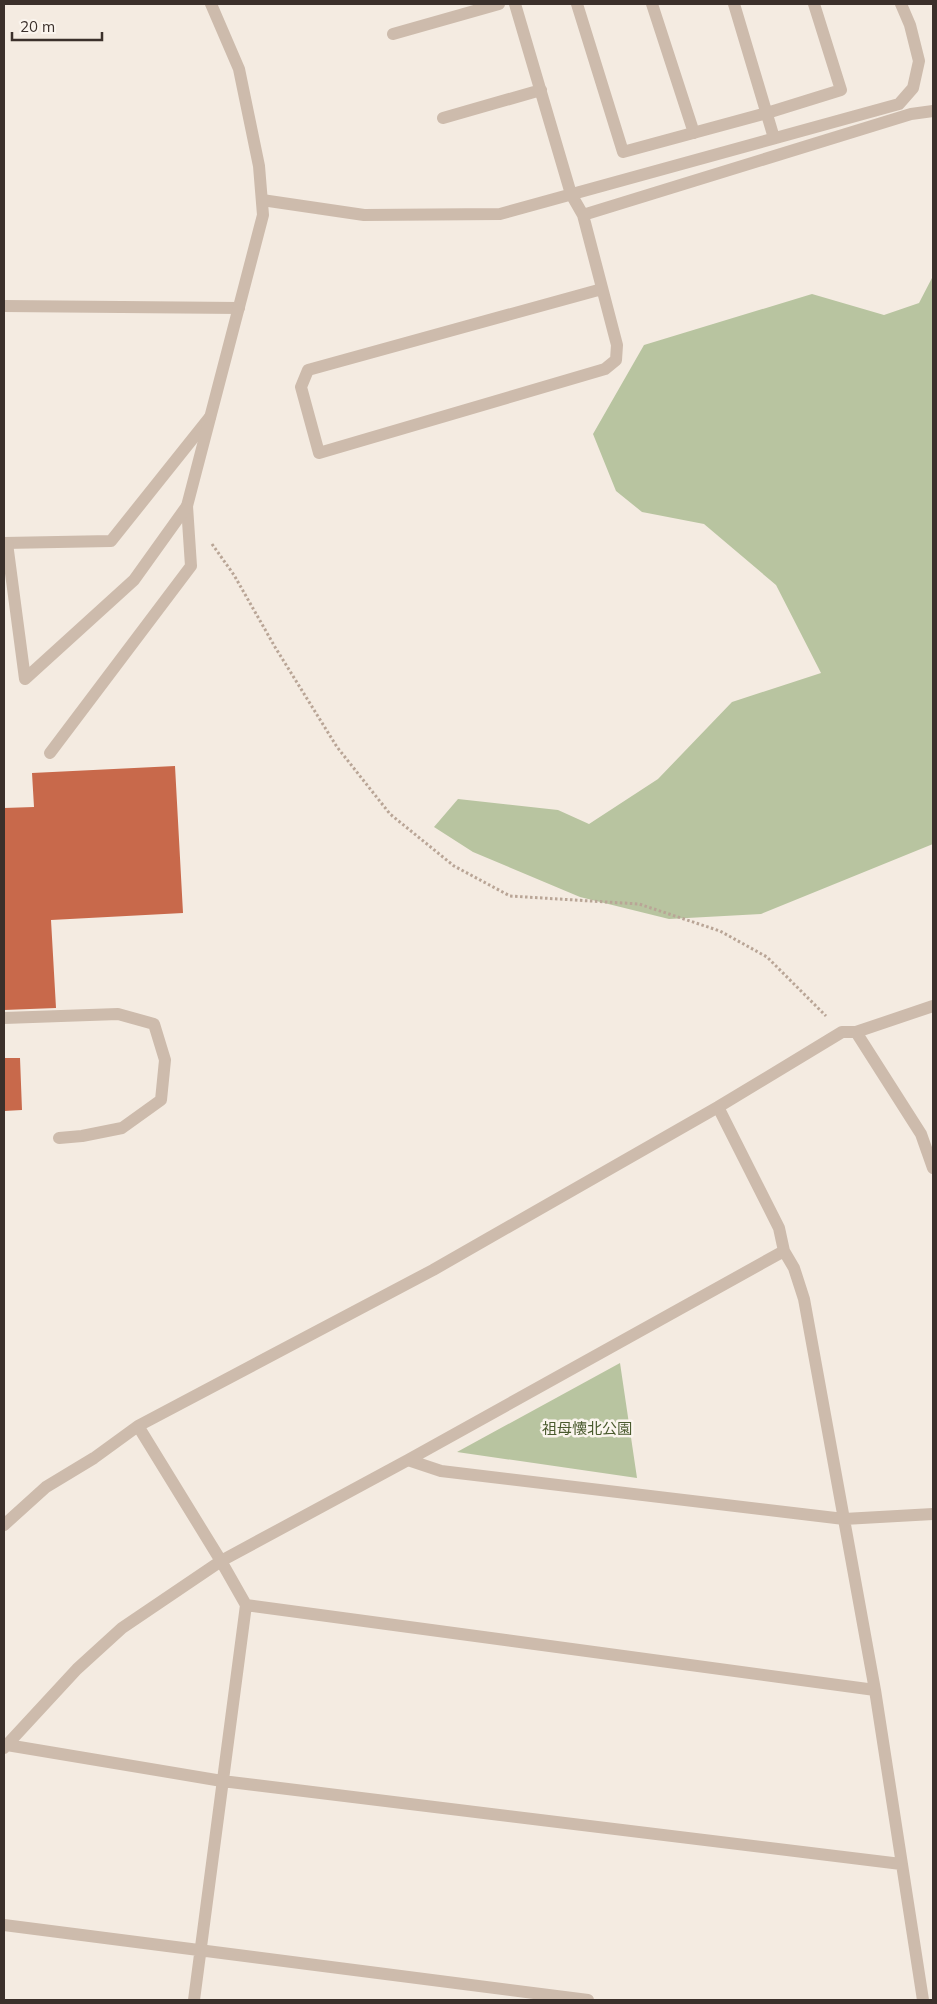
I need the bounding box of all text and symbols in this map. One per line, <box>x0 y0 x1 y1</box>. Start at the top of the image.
scale bar <box>12 10 102 42</box>
text: 20 m <box>20 17 55 36</box>
park label: 祖母懐北公園 <box>542 1419 632 1438</box>

